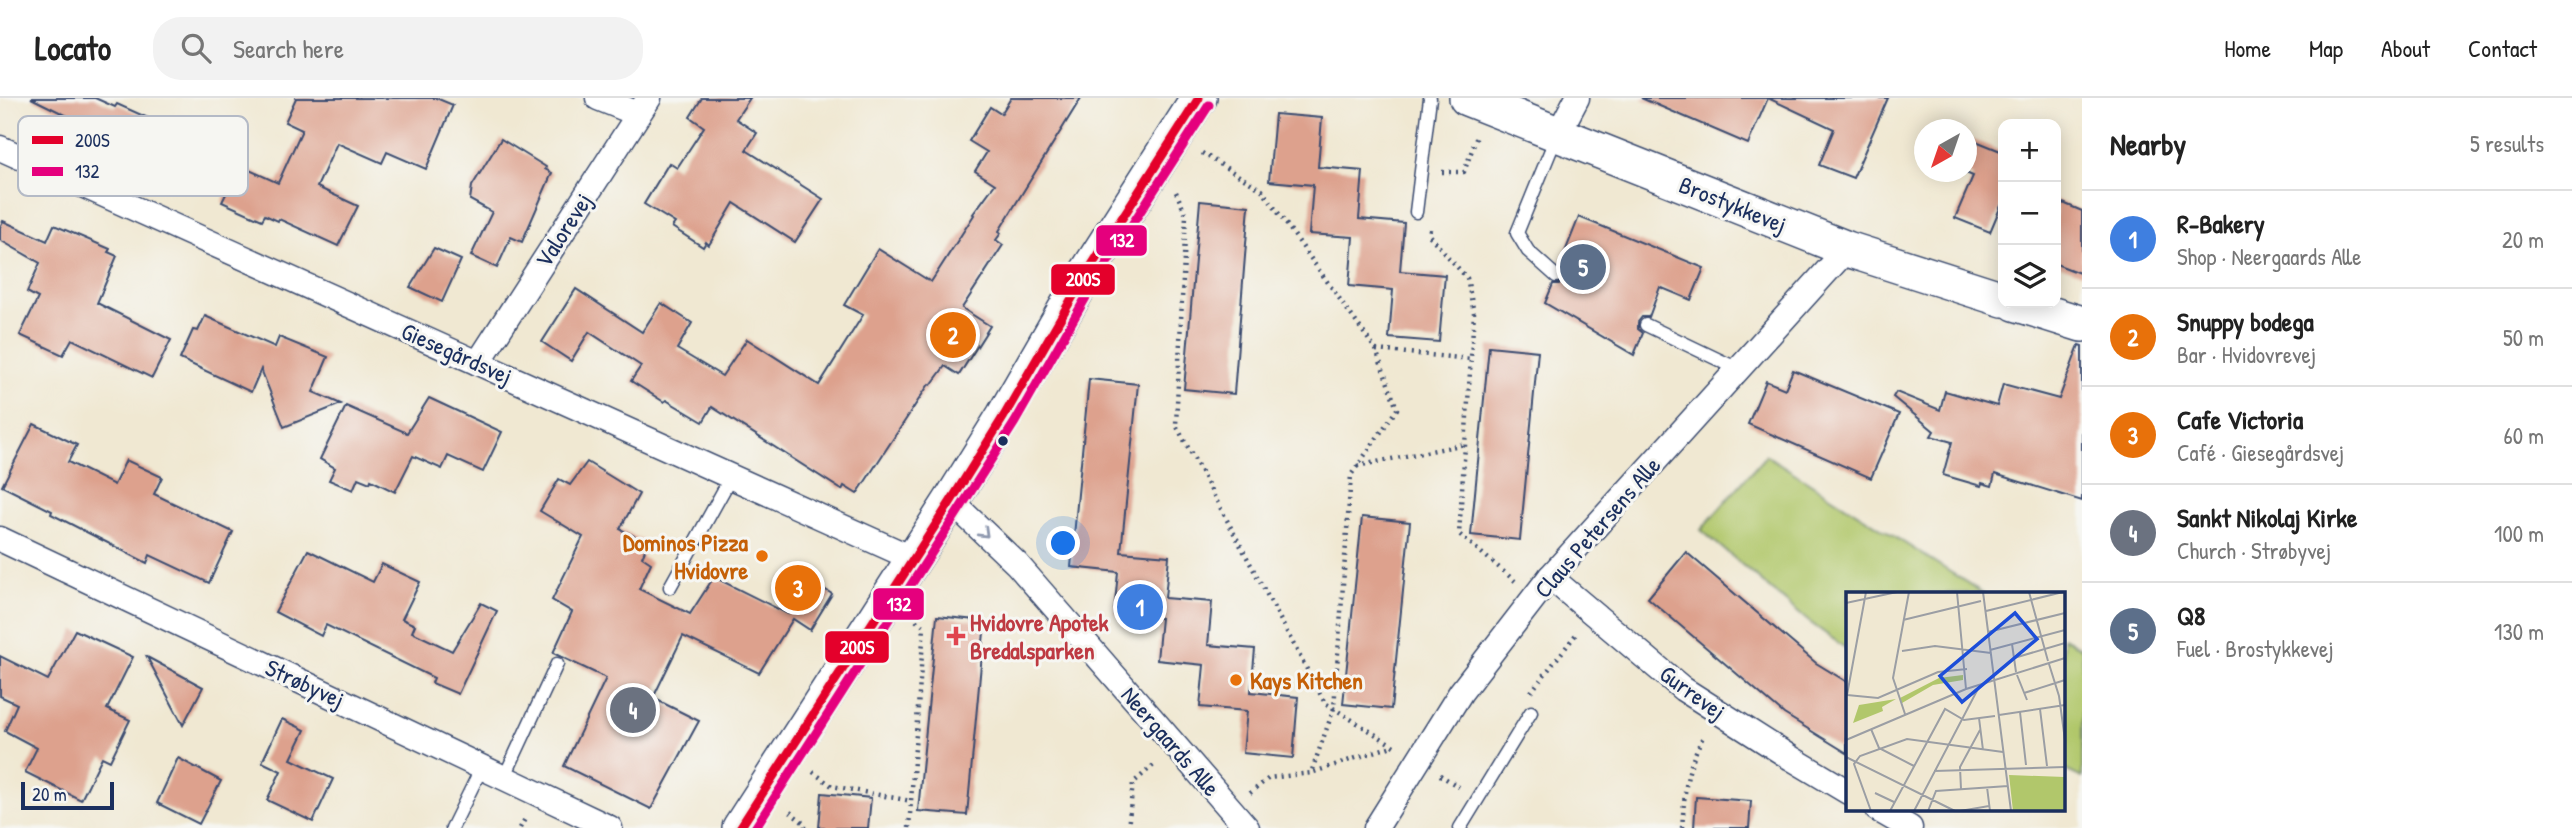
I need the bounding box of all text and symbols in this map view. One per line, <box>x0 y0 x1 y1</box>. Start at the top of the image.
search box <box>153 17 643 80</box>
text: Locato <box>35 26 111 70</box>
icon: search <box>177 29 215 67</box>
text: Search here <box>233 31 344 66</box>
text: Home <box>2224 32 2271 64</box>
text: Map <box>2309 32 2343 64</box>
text: About <box>2381 32 2430 64</box>
text: Contact <box>2468 32 2537 64</box>
legend <box>18 116 248 196</box>
north arrow <box>1914 119 1977 182</box>
map controls <box>1998 119 2061 308</box>
button: + <box>1998 119 2061 182</box>
text: Nearby <box>2110 124 2186 164</box>
text: 200S <box>75 127 110 153</box>
text: 5 results <box>2470 128 2544 159</box>
text: 132 <box>75 158 99 184</box>
street label: Brostykkevej <box>1675 168 1791 240</box>
button: − <box>1998 182 2061 245</box>
street label: Valorevej <box>527 187 599 273</box>
text: R-Bakery <box>2177 206 2265 241</box>
line badge: 132 <box>1095 224 1148 257</box>
text: 1 <box>2129 224 2137 255</box>
text: 20 m <box>2502 224 2544 255</box>
text: 132 <box>1110 227 1134 253</box>
pin: 5 <box>1560 241 1606 293</box>
text: Shop · Neergaards Alle <box>2177 241 2361 272</box>
button: layers <box>1998 245 2061 308</box>
line badge: 200S <box>1050 263 1116 296</box>
text: 200S <box>1066 266 1101 292</box>
text: Snuppy bodega <box>2177 304 2314 339</box>
pin: 2 <box>930 309 976 361</box>
street label: Giesegårdsvej <box>397 314 517 392</box>
text: 2 <box>2128 322 2138 353</box>
text: 50 m <box>2503 322 2544 353</box>
text: Bar · Hvidovrevej <box>2177 339 2316 370</box>
text: Cafe Victoria <box>2177 402 2303 437</box>
text: 3 <box>2128 420 2138 451</box>
text: 60 m <box>2504 420 2544 451</box>
unlabelled marker <box>996 434 1010 448</box>
text: Café · Giesegårdsvej <box>2177 437 2344 468</box>
street label: Claus Petersens Alle <box>1527 449 1668 604</box>
text: Sankt Nikolaj Kirke <box>2177 500 2357 535</box>
text: 4 <box>2129 518 2137 549</box>
text: 100 m <box>2494 518 2544 549</box>
one-way arrow <box>976 524 989 537</box>
place label: Dominos Pizza Hvidovre <box>623 526 749 586</box>
your location <box>1046 526 1080 560</box>
text: Church · Strøbyvej <box>2177 535 2331 566</box>
marker: Dominos Pizza Hvidovre <box>754 548 770 564</box>
pin: 3 <box>775 562 821 614</box>
pin: 1 <box>1117 581 1163 633</box>
line badge: 132 <box>872 587 925 621</box>
text: 132 <box>887 591 911 617</box>
inset map <box>1846 592 2064 810</box>
text: Q8 <box>2177 598 2205 633</box>
place label: Hvidovre Apotek Bredalsparken <box>970 606 1109 667</box>
text: 5 <box>2128 616 2138 647</box>
text: 130 m <box>2494 616 2544 647</box>
marker: Hvidovre Apotek Bredalsparken <box>948 628 964 644</box>
line badge: 200S <box>824 630 890 664</box>
text: Fuel · Brostykkevej <box>2177 633 2334 664</box>
text: 200S <box>840 634 875 660</box>
street label: Strøbyvej <box>260 651 350 715</box>
street label: Gurrevej <box>1654 657 1732 727</box>
place label: Kays Kitchen <box>1250 664 1363 697</box>
marker: Kays Kitchen <box>1228 672 1244 688</box>
street label: Neergaards Alle <box>1114 679 1228 803</box>
pin: 4 <box>610 684 656 736</box>
scale bar <box>21 779 114 811</box>
text: 20 m <box>32 781 67 807</box>

